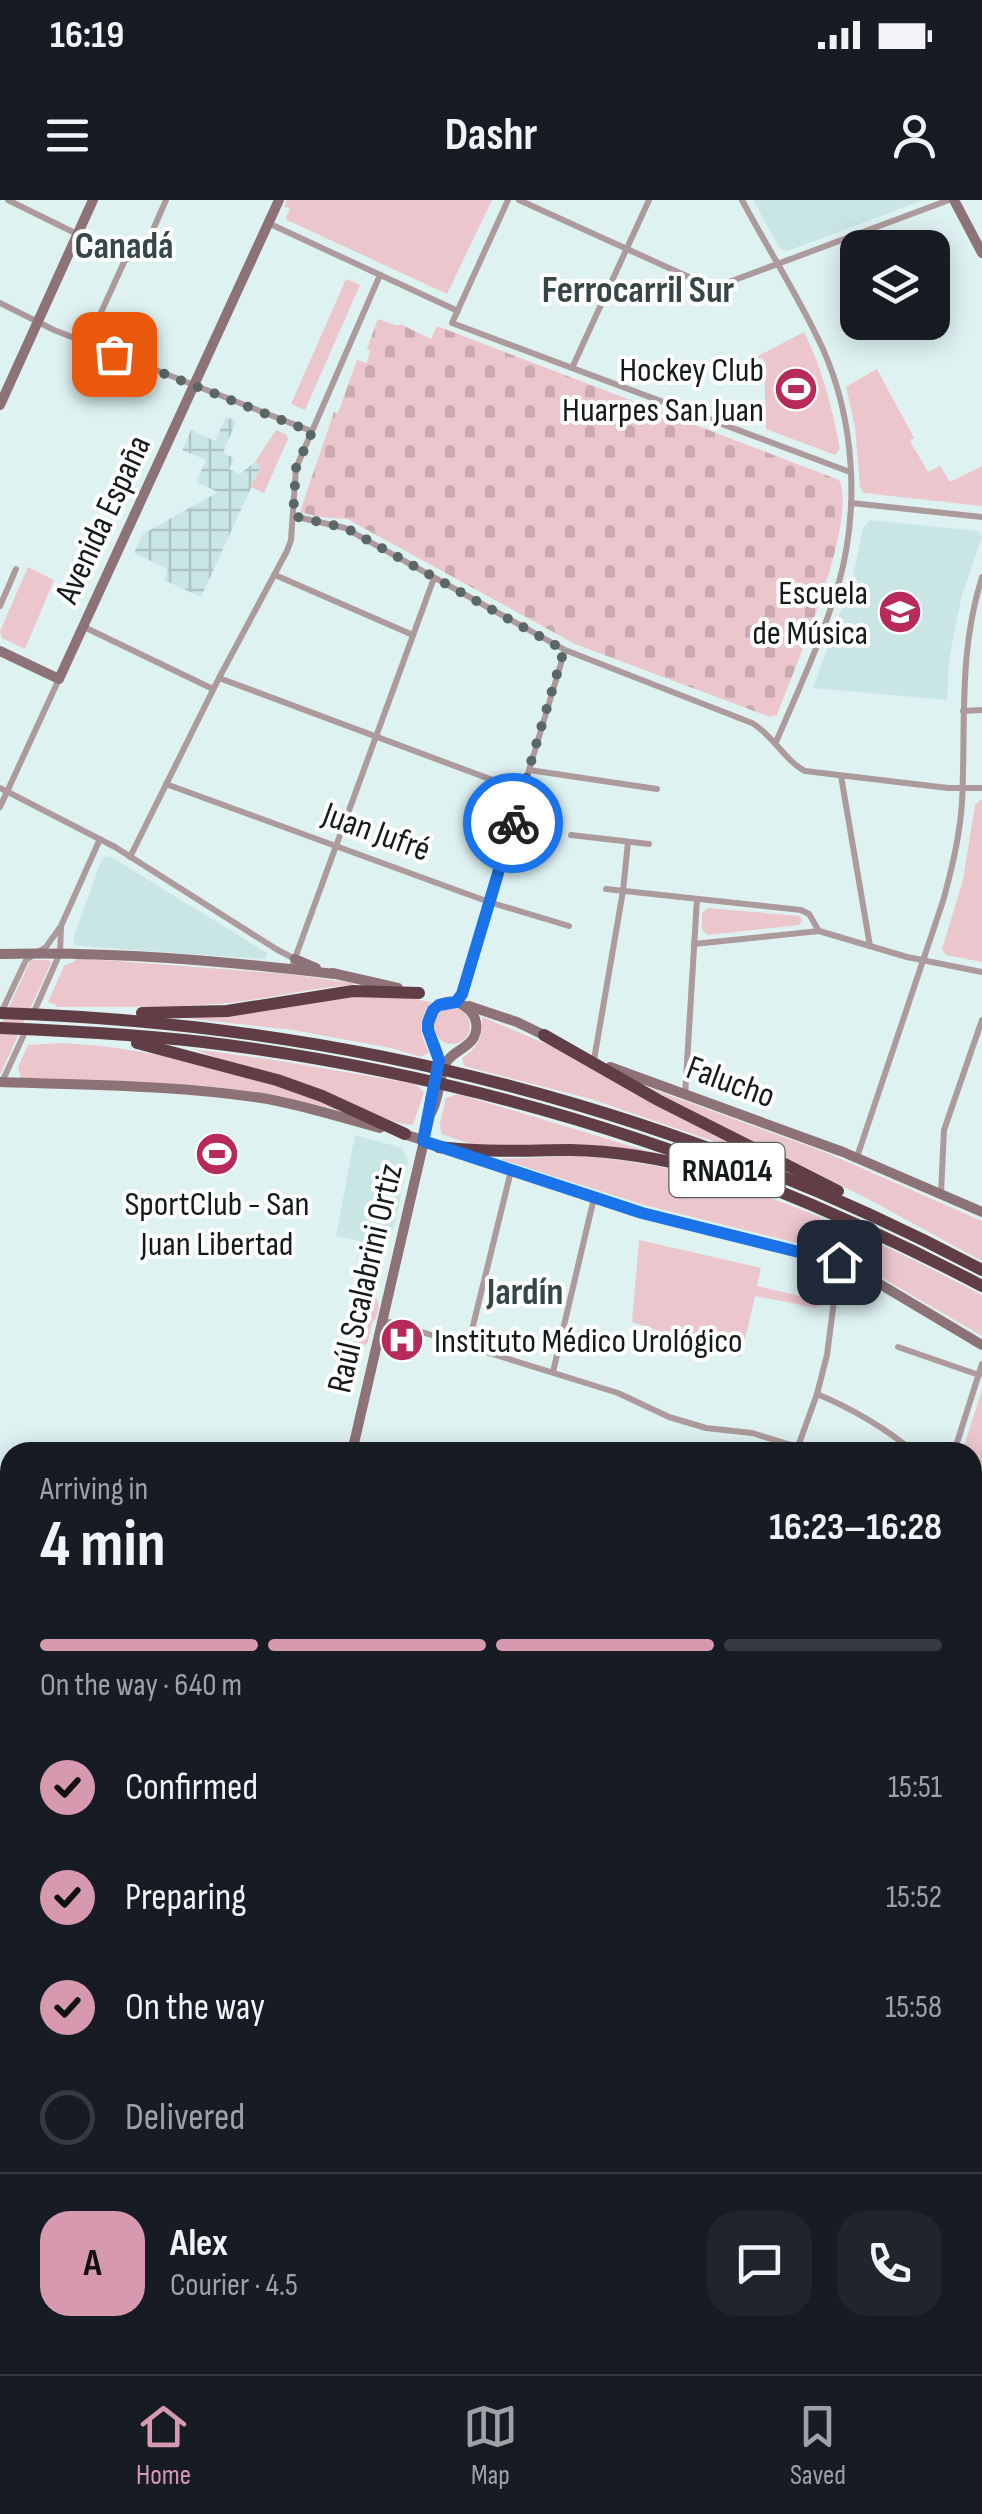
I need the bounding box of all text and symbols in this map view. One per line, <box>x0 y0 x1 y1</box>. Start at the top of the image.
text: 16:19 <box>50 13 124 58</box>
icon: menu <box>40 108 95 163</box>
text: Dashr <box>445 108 537 163</box>
icon: person <box>887 108 942 163</box>
district label: Canadá <box>74 224 174 269</box>
map controls <box>840 230 950 340</box>
button: layers <box>840 230 950 340</box>
district label: Ferrocarril Sur <box>542 268 735 313</box>
pin <box>72 312 157 397</box>
icon: bag <box>87 327 142 382</box>
place label: Hockey Club Huarpes San Juan <box>562 349 764 432</box>
sports icon: Hockey Club Huarpes San Juan <box>773 366 819 412</box>
street label: Avenida España <box>45 429 161 611</box>
place label: Escuela de Música <box>752 572 868 655</box>
school or university icon: Escuela de Música <box>877 589 923 635</box>
courier <box>463 773 563 873</box>
street label: Juan Jufré <box>316 793 436 872</box>
icon: bike <box>486 796 541 851</box>
street label: Falucho <box>680 1047 780 1118</box>
sports icon: SportClub - San Juan Libertad <box>194 1131 240 1177</box>
road number: RNA014 <box>670 1143 784 1197</box>
street label: Raúl Scalabrini Ortiz <box>318 1160 413 1397</box>
place label: SportClub - San Juan Libertad <box>124 1183 310 1266</box>
pin <box>797 1220 882 1305</box>
icon: home <box>812 1235 867 1290</box>
district label: Jardín <box>486 1270 563 1315</box>
hospital icon: Instituto Médico Urológico <box>379 1317 425 1363</box>
place label: Instituto Médico Urológico <box>434 1320 743 1363</box>
text: Arriving in <box>40 1470 148 1509</box>
text: 16:23–16:28 <box>769 1505 942 1550</box>
text: 4 min <box>40 1507 166 1585</box>
text: On the way · 640 m <box>40 1666 242 1705</box>
icon: check <box>40 1760 95 1815</box>
text: Confirmed <box>125 1765 258 1810</box>
text: 15:51 <box>888 1768 942 1807</box>
icon: check <box>40 1870 95 1925</box>
text: Preparing <box>125 1875 246 1920</box>
text: 15:52 <box>886 1878 942 1917</box>
icon: check <box>40 1980 95 2035</box>
text: On the way <box>125 1985 265 2030</box>
text: 15:58 <box>885 1988 942 2027</box>
text: Delivered <box>125 2095 245 2140</box>
button: chat <box>707 2211 812 2316</box>
button: phone <box>837 2211 942 2316</box>
text: Alex <box>170 2221 228 2266</box>
text: A <box>83 2241 102 2286</box>
text: Courier · 4.5 <box>170 2266 298 2305</box>
tab: Home <box>136 2399 191 2492</box>
tab: Map <box>463 2399 518 2492</box>
tab: Saved <box>790 2399 846 2492</box>

